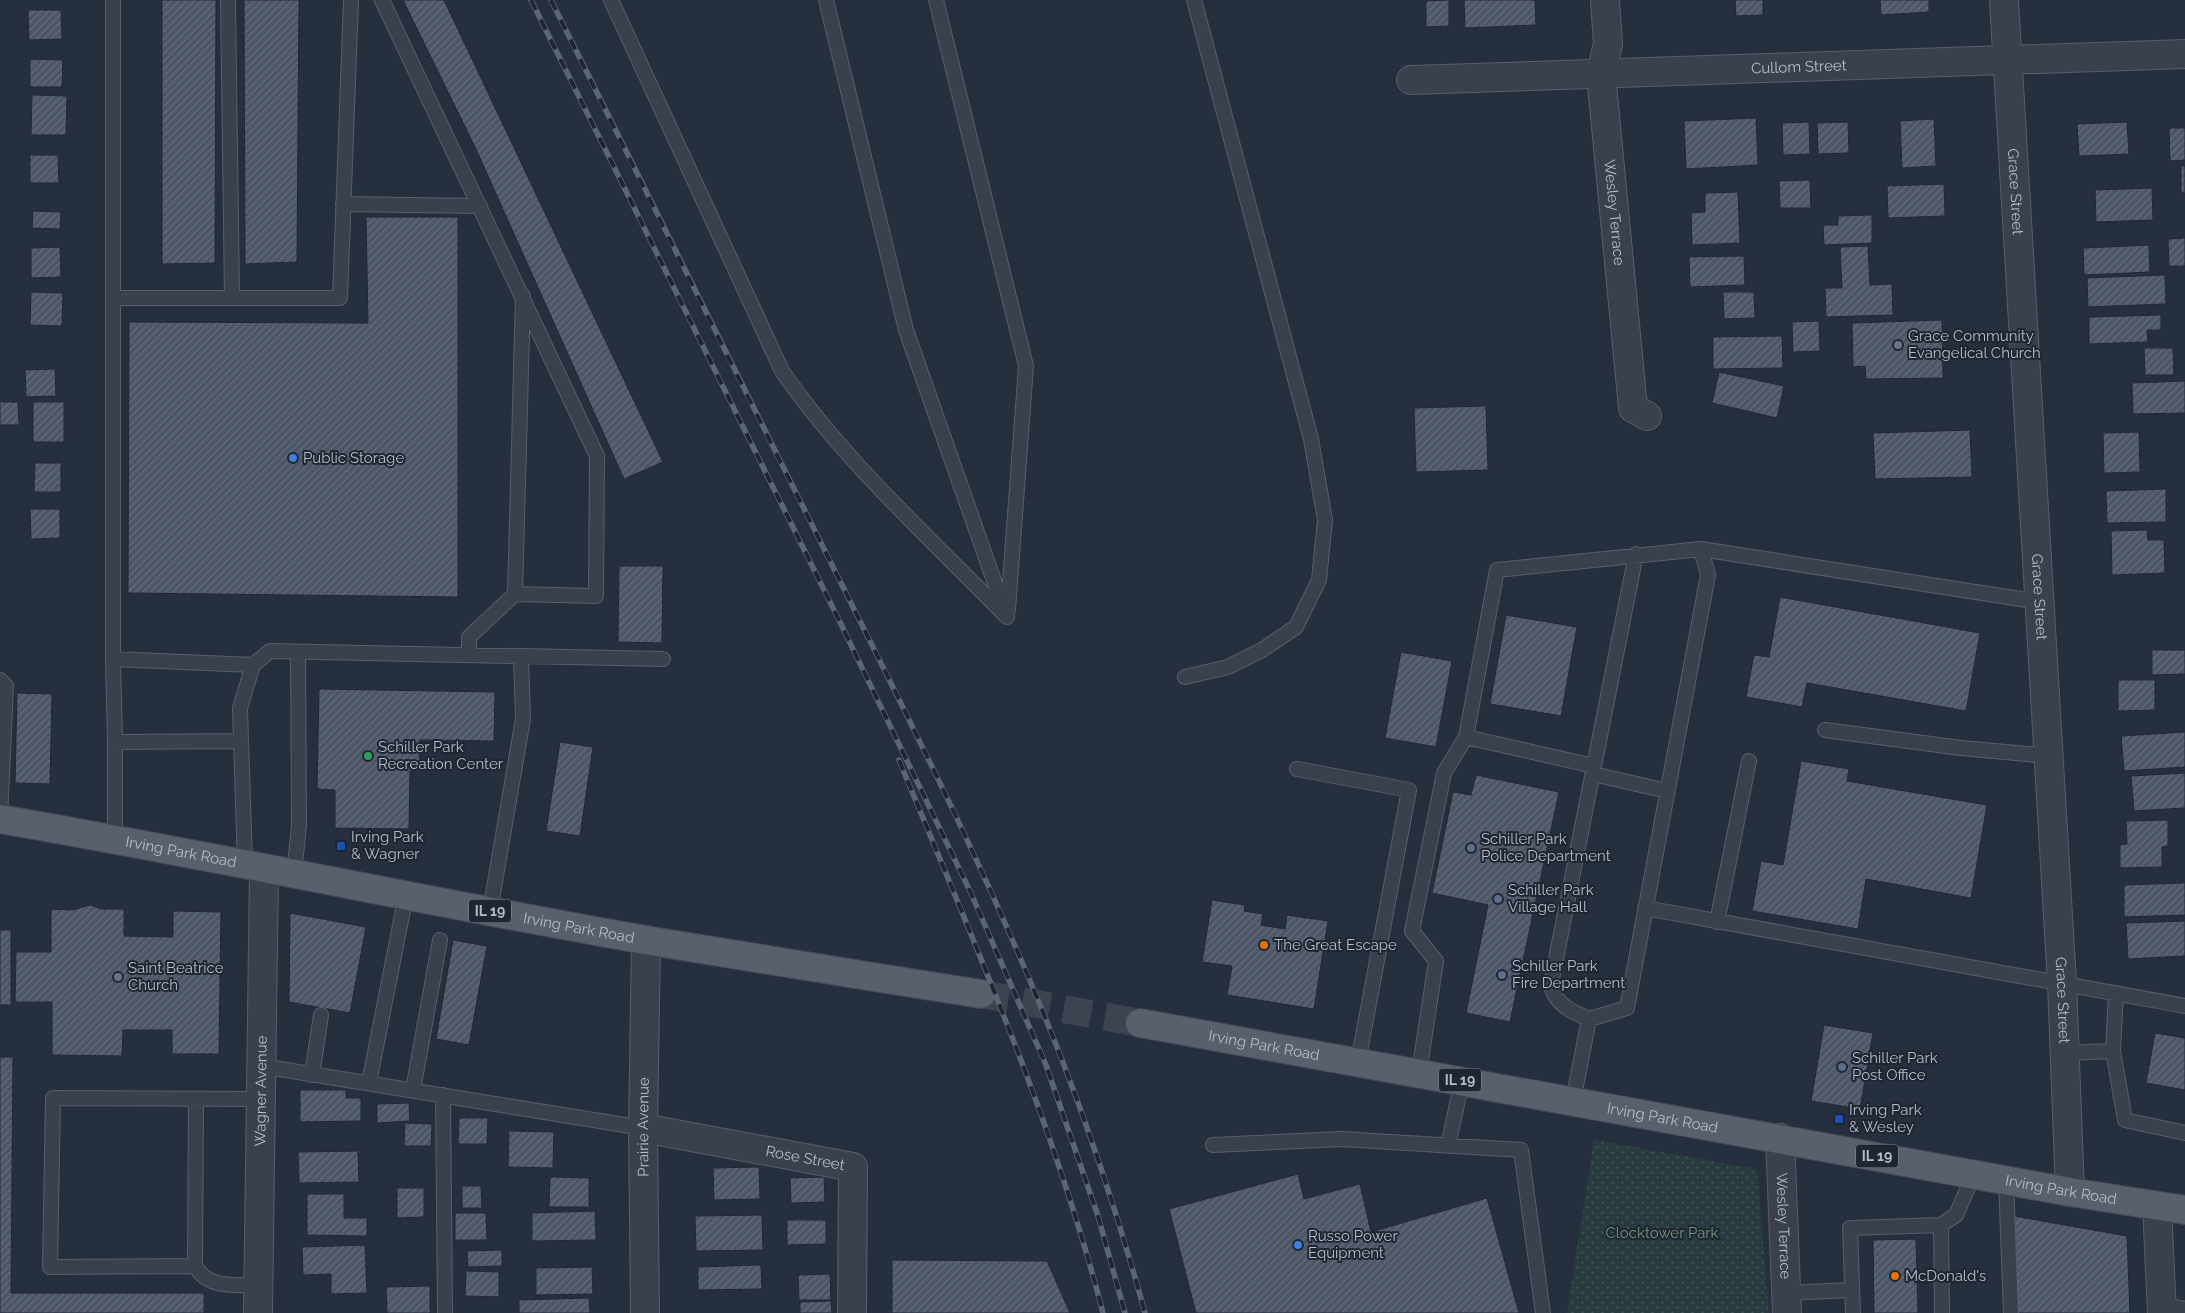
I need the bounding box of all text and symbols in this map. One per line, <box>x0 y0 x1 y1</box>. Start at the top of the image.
street label: Cullom Street <box>1751 56 1847 78</box>
street label: Grace Street <box>2004 148 2027 235</box>
street label: Wesley Terrace <box>1600 159 1628 267</box>
place label: Grace Community Evangelical Church <box>1908 327 2041 362</box>
marker: Grace Community Evangelical Church <box>1892 339 1904 351</box>
place label: Public Storage <box>303 449 404 467</box>
marker: Public Storage <box>287 452 299 464</box>
street label: Grace Street <box>2028 553 2051 641</box>
place label: Schiller Park Recreation Center <box>378 738 504 773</box>
marker: Schiller Park Recreation Center <box>362 750 374 762</box>
place label: Irving Park & Wagner <box>351 828 424 863</box>
place label: Schiller Park Police Department <box>1481 830 1611 865</box>
street label: Irving Park Road <box>124 833 238 871</box>
marker: Irving Park & Wagner <box>335 840 347 852</box>
marker: Schiller Park Police Department <box>1465 842 1477 854</box>
place label: Schiller Park Village Hall <box>1508 881 1594 916</box>
marker: Schiller Park Village Hall <box>1492 893 1504 905</box>
road number: IL 19 <box>469 899 511 922</box>
street label: Irving Park Road <box>522 909 636 947</box>
place label: The Great Escape <box>1274 936 1397 954</box>
marker: The Great Escape <box>1258 939 1270 951</box>
street label: Grace Street <box>2051 956 2073 1044</box>
place label: Schiller Park Fire Department <box>1512 957 1625 992</box>
place label: Saint Beatrice Church <box>128 959 224 994</box>
marker: Schiller Park Fire Department <box>1496 969 1508 981</box>
marker: Saint Beatrice Church <box>112 971 124 983</box>
street label: Irving Park Road <box>1207 1027 1321 1064</box>
street label: Wagner Avenue <box>251 1035 271 1147</box>
place label: Schiller Park Post Office <box>1852 1049 1938 1084</box>
marker: Schiller Park Post Office <box>1836 1061 1848 1073</box>
road number: IL 19 <box>1439 1068 1481 1092</box>
street label: Prairie Avenue <box>634 1077 653 1177</box>
street label: Irving Park Road <box>1605 1099 1719 1137</box>
place label: Irving Park & Wesley <box>1849 1101 1922 1136</box>
marker: Irving Park & Wesley <box>1833 1113 1845 1125</box>
street label: Rose Street <box>764 1142 846 1174</box>
road number: IL 19 <box>1856 1144 1898 1168</box>
street label: Irving Park Road <box>2004 1171 2118 1208</box>
street label: Wesley Terrace <box>1772 1172 1795 1280</box>
park label: Clocktower Park <box>1605 1224 1719 1242</box>
place label: Russo Power Equipment <box>1308 1227 1398 1262</box>
marker: Russo Power Equipment <box>1292 1239 1304 1251</box>
place label: McDonald's <box>1905 1267 1986 1285</box>
marker: McDonald's <box>1889 1270 1901 1282</box>

